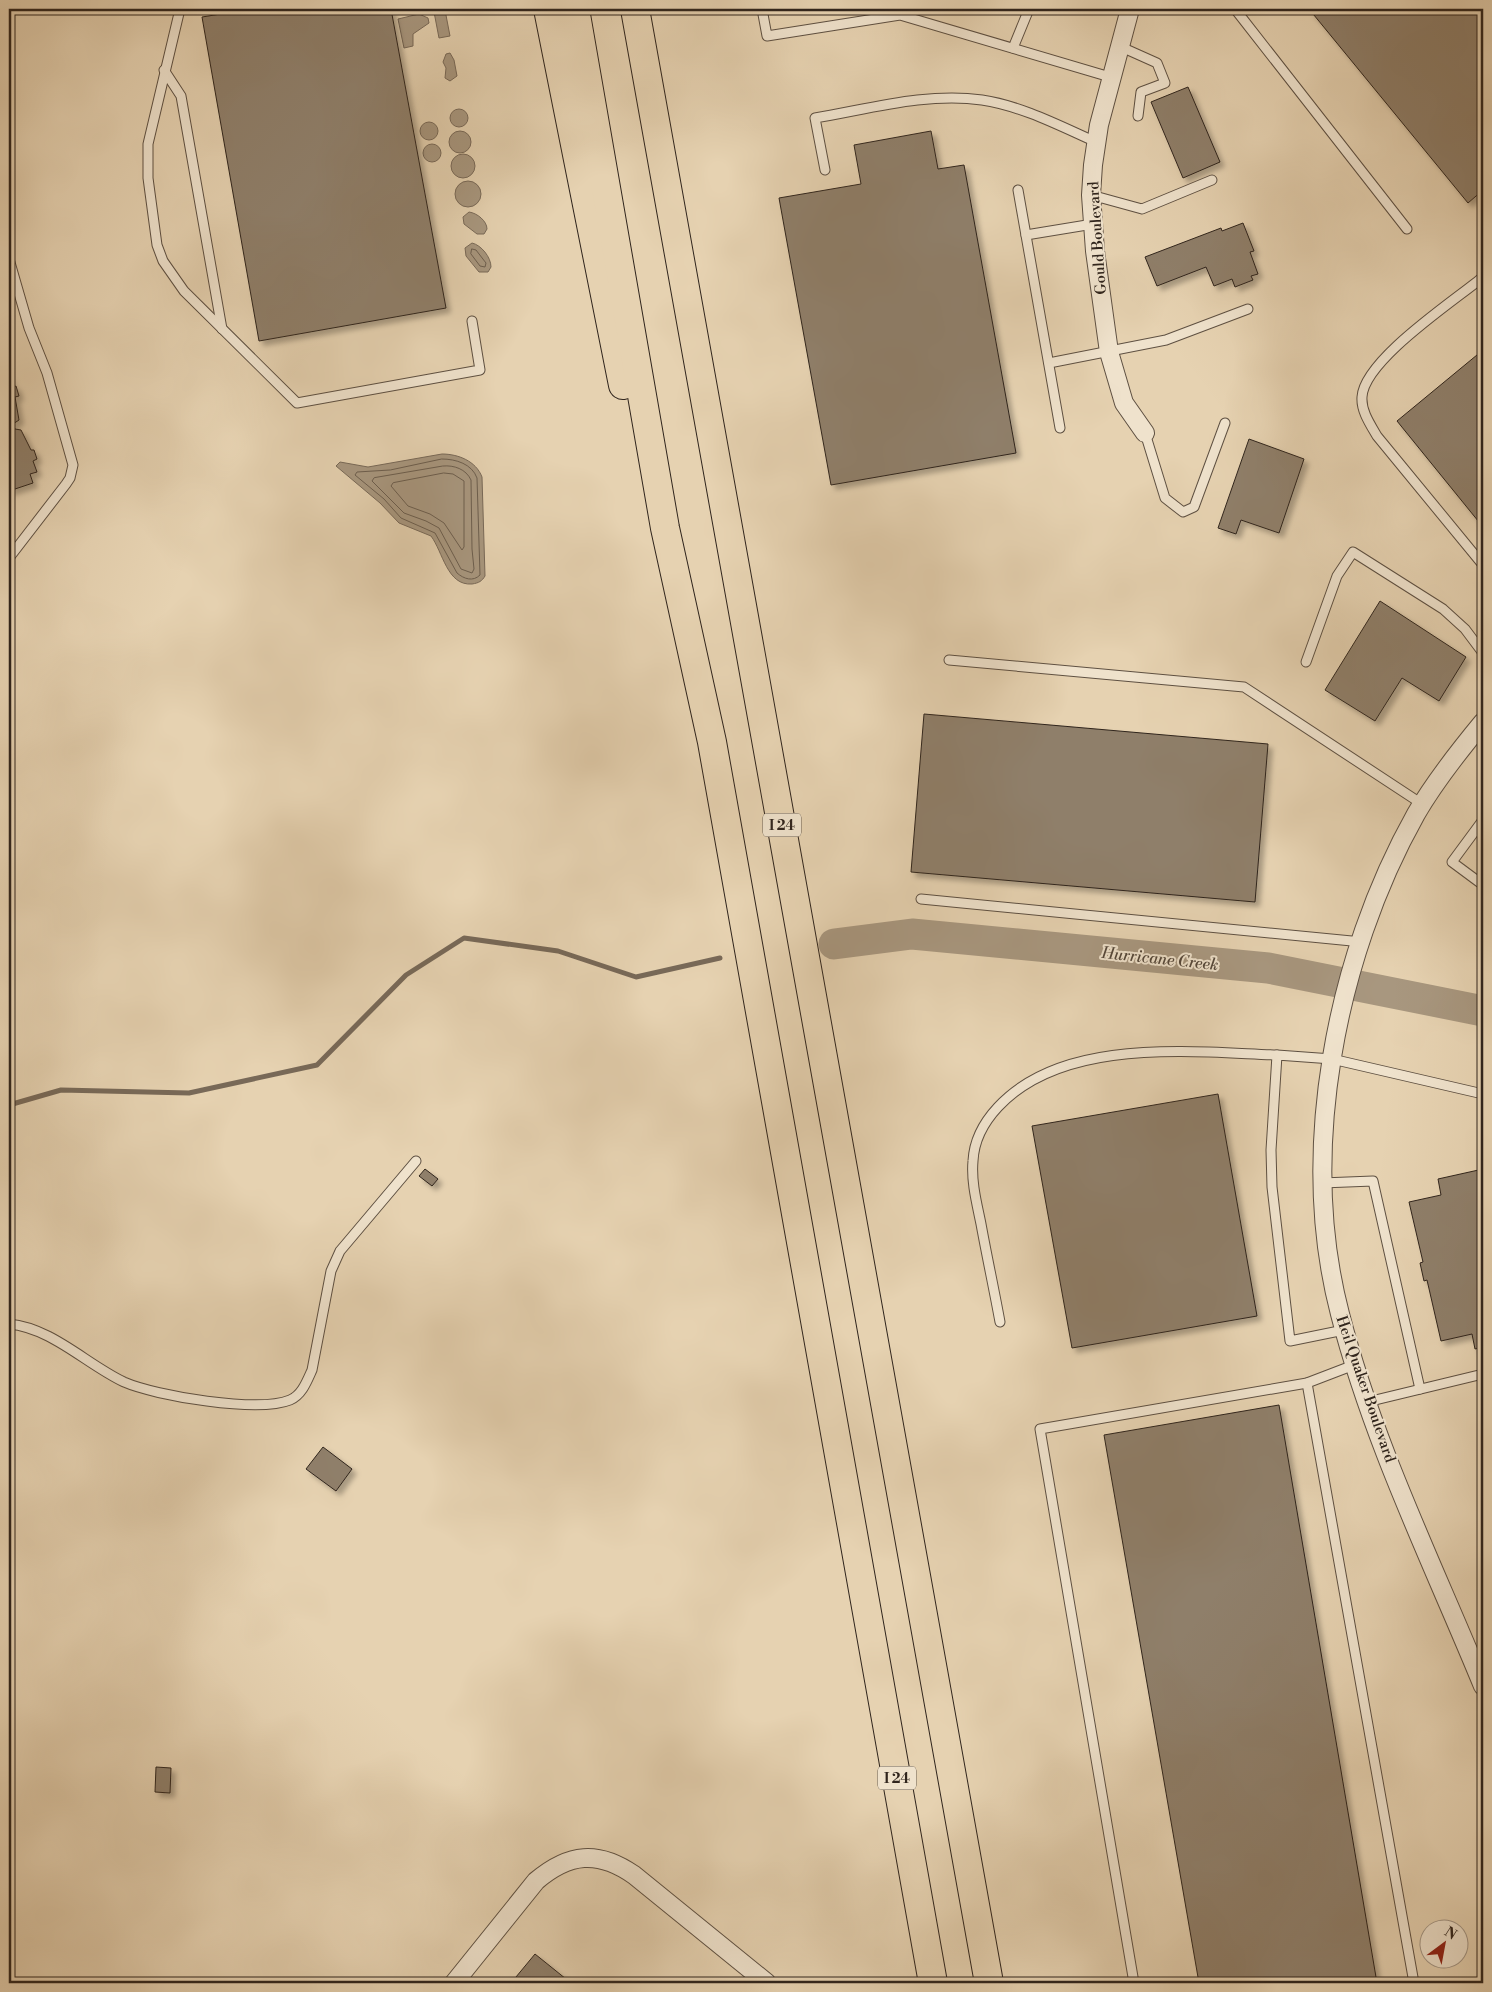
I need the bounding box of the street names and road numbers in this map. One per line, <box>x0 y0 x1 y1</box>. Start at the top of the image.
street label: Gould Boulevard <box>1084 180 1111 295</box>
road number: I 24 <box>763 814 801 836</box>
street label: Heil Quaker Boulevard <box>1331 1313 1400 1466</box>
road number: I 24 <box>878 1766 916 1790</box>

